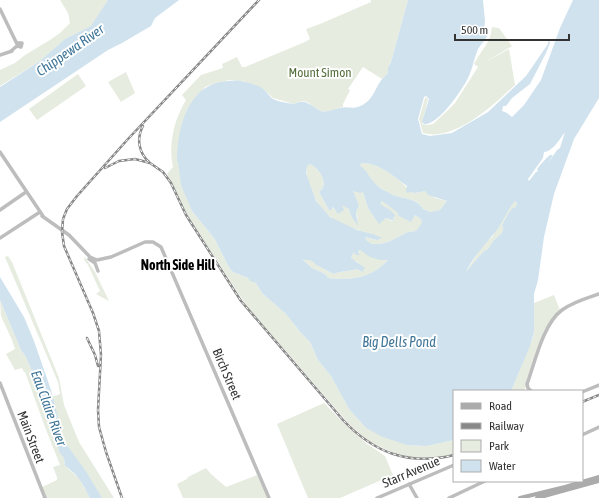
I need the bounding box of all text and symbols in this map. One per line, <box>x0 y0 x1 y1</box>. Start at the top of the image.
scale bar <box>455 16 569 42</box>
water label: Chippewa River <box>33 20 108 79</box>
text: 500 m <box>461 23 488 37</box>
park label: Mount Simon <box>288 65 352 80</box>
district label: North Side Hill <box>141 257 215 273</box>
water label: Big Dells Pond <box>362 334 436 350</box>
street label: Birch Street <box>209 346 245 402</box>
water label: Eau Claire River <box>28 368 70 449</box>
legend <box>453 390 583 482</box>
text: Road <box>489 399 512 413</box>
street label: Main Street <box>14 409 48 465</box>
text: Railway <box>489 419 524 433</box>
text: Park <box>489 439 510 453</box>
street label: Starr Avenue <box>380 453 442 491</box>
text: Water <box>489 459 516 473</box>

